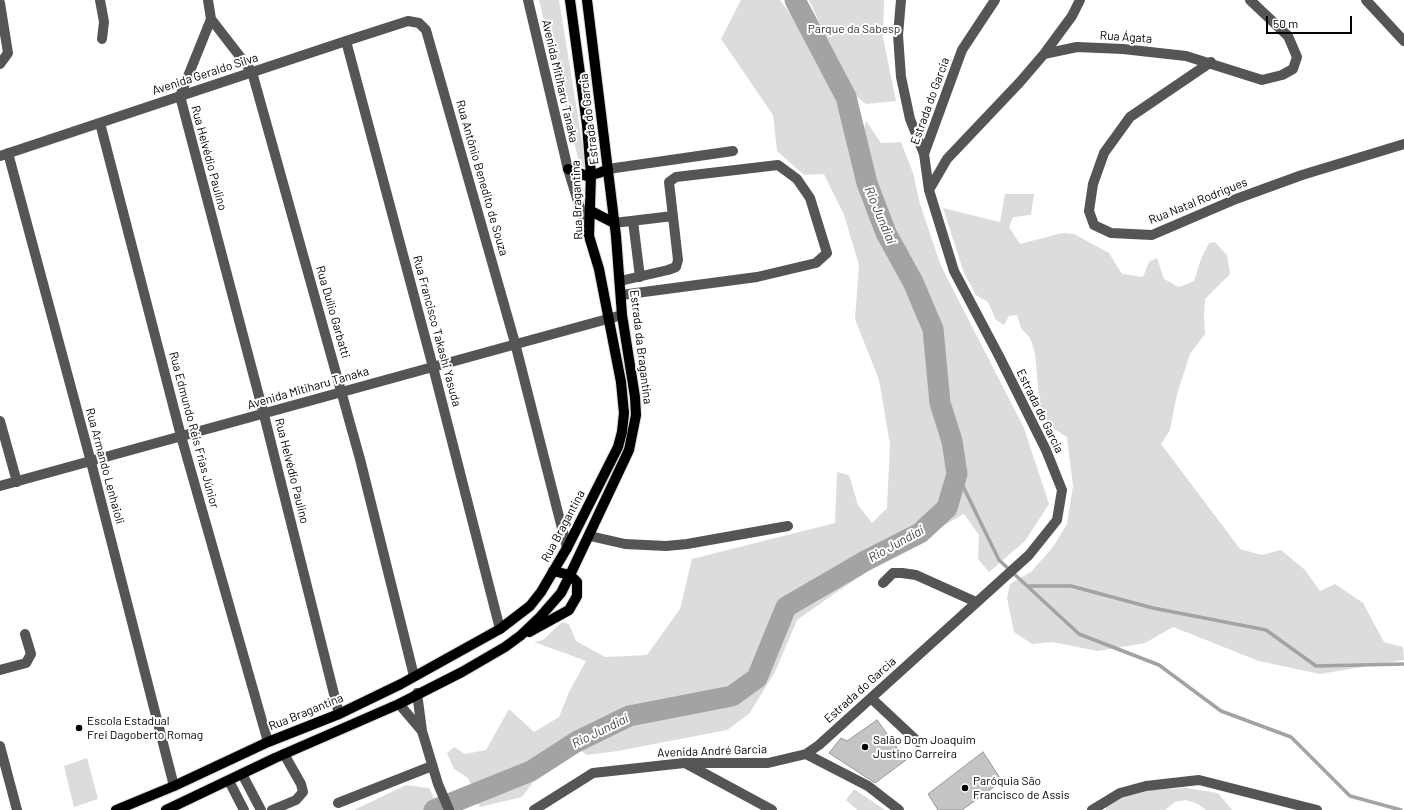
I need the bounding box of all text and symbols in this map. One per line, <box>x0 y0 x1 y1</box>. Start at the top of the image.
scale bar <box>1268 8 1354 34</box>
text: 50 m <box>1273 16 1298 30</box>
street label: Avenida Mitiharu Tanaka <box>539 18 581 144</box>
park label: Parque da Sabesp <box>808 22 900 36</box>
street label: Rua Ágata <box>1099 28 1153 46</box>
street label: Avenida Geraldo Silva <box>150 50 260 98</box>
street label: Estrada do Garcia <box>908 56 952 146</box>
street label: Estrada do Garcia <box>576 73 602 165</box>
street label: Rua Antônio Benedito de Souza <box>453 98 511 258</box>
street label: Rua Helvédio Paulino <box>188 104 230 212</box>
street label: Rua Bragantina <box>568 160 586 240</box>
street label: Rua Natal Rodrigues <box>1147 175 1249 227</box>
water label: Rio Jundiaí <box>861 184 899 246</box>
street label: Rua Francisco Takashi Yasuda <box>410 254 464 408</box>
street label: Rua Duílio Garbatti <box>313 264 353 360</box>
street label: Estrada da Bragantina <box>627 289 655 405</box>
street label: Rua Edmundo Réis Frias Júnior <box>166 350 222 510</box>
street label: Avenida Mitiharu Tanaka <box>246 364 370 412</box>
street label: Estrada do Garcia <box>1013 367 1067 455</box>
street label: Rua Armando Lenhaioli <box>83 406 127 526</box>
street label: Rua Helvédio Paulino <box>272 417 312 525</box>
street label: Rua Bragantina <box>538 488 588 564</box>
water label: Rio Jundiaí <box>866 522 926 566</box>
street label: Estrada do Garcia <box>821 654 899 726</box>
street label: Rua Bragantina <box>267 690 345 734</box>
water label: Rio Jundiaí <box>569 711 631 751</box>
place label: Escola Estadual Frei Dagoberto Romag <box>87 714 203 742</box>
marker: Escola Estadual Frei Dagoberto Romag <box>74 723 84 733</box>
place label: Salão Dom Joaquim Justino Carreira <box>873 733 976 761</box>
street label: Avenida André Garcia <box>657 742 767 760</box>
marker: Salão Dom Joaquim Justino Carreira <box>860 742 870 752</box>
place label: Paróquia São Francisco de Assis <box>973 774 1070 802</box>
marker: Paróquia São Francisco de Assis <box>960 783 970 793</box>

